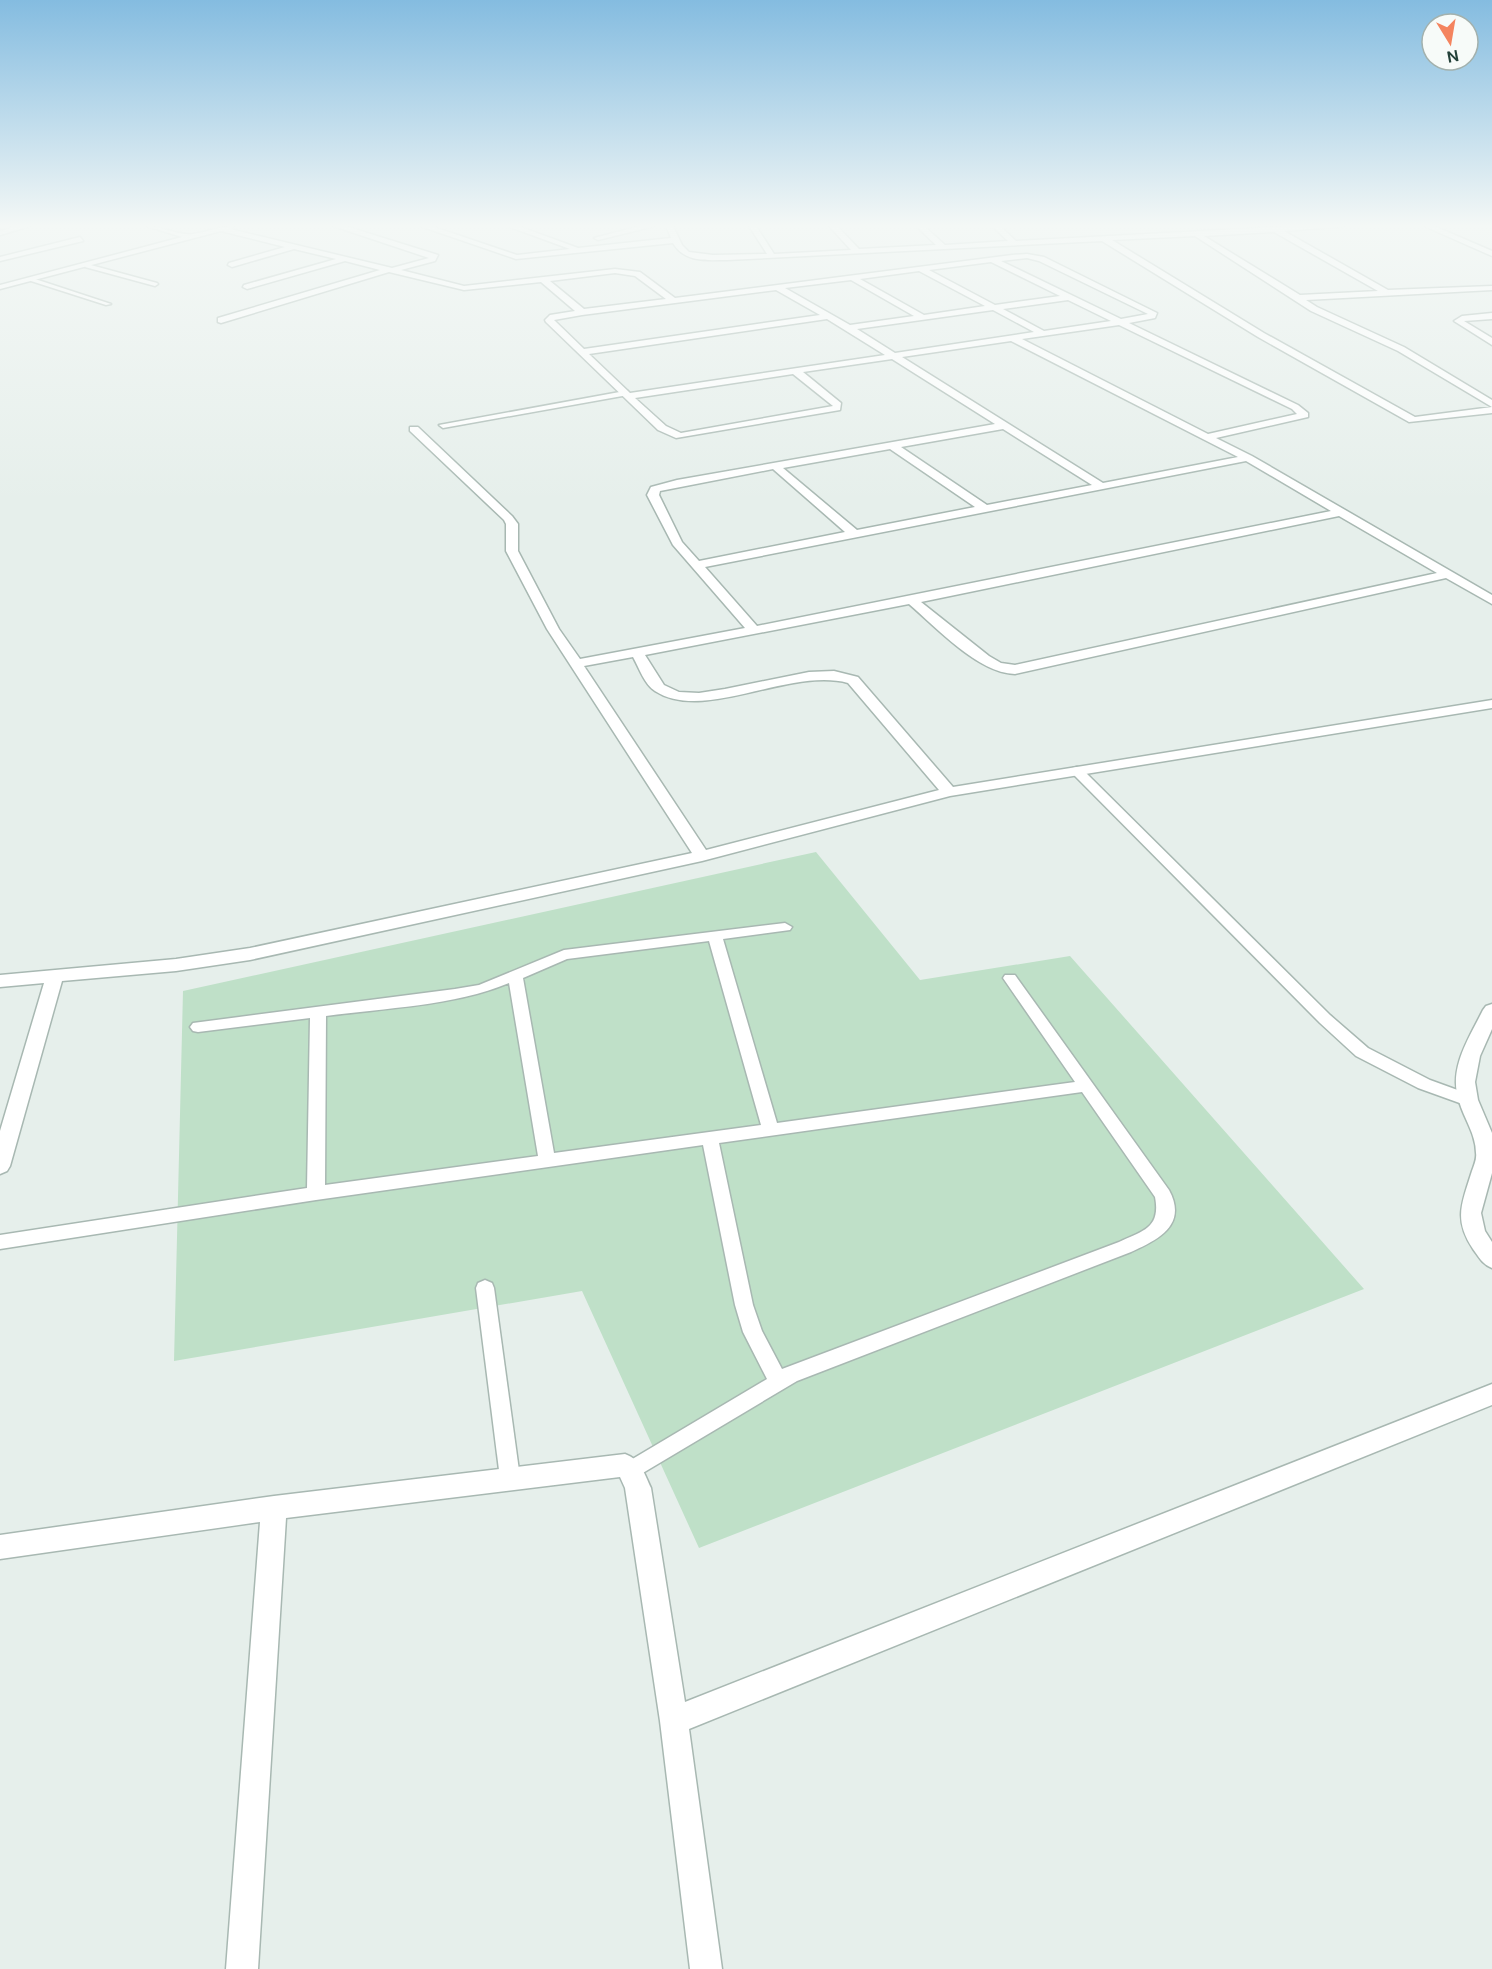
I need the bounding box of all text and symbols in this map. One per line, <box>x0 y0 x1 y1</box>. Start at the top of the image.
north arrow <box>1420 12 1480 72</box>
text: N <box>1445 45 1460 68</box>

